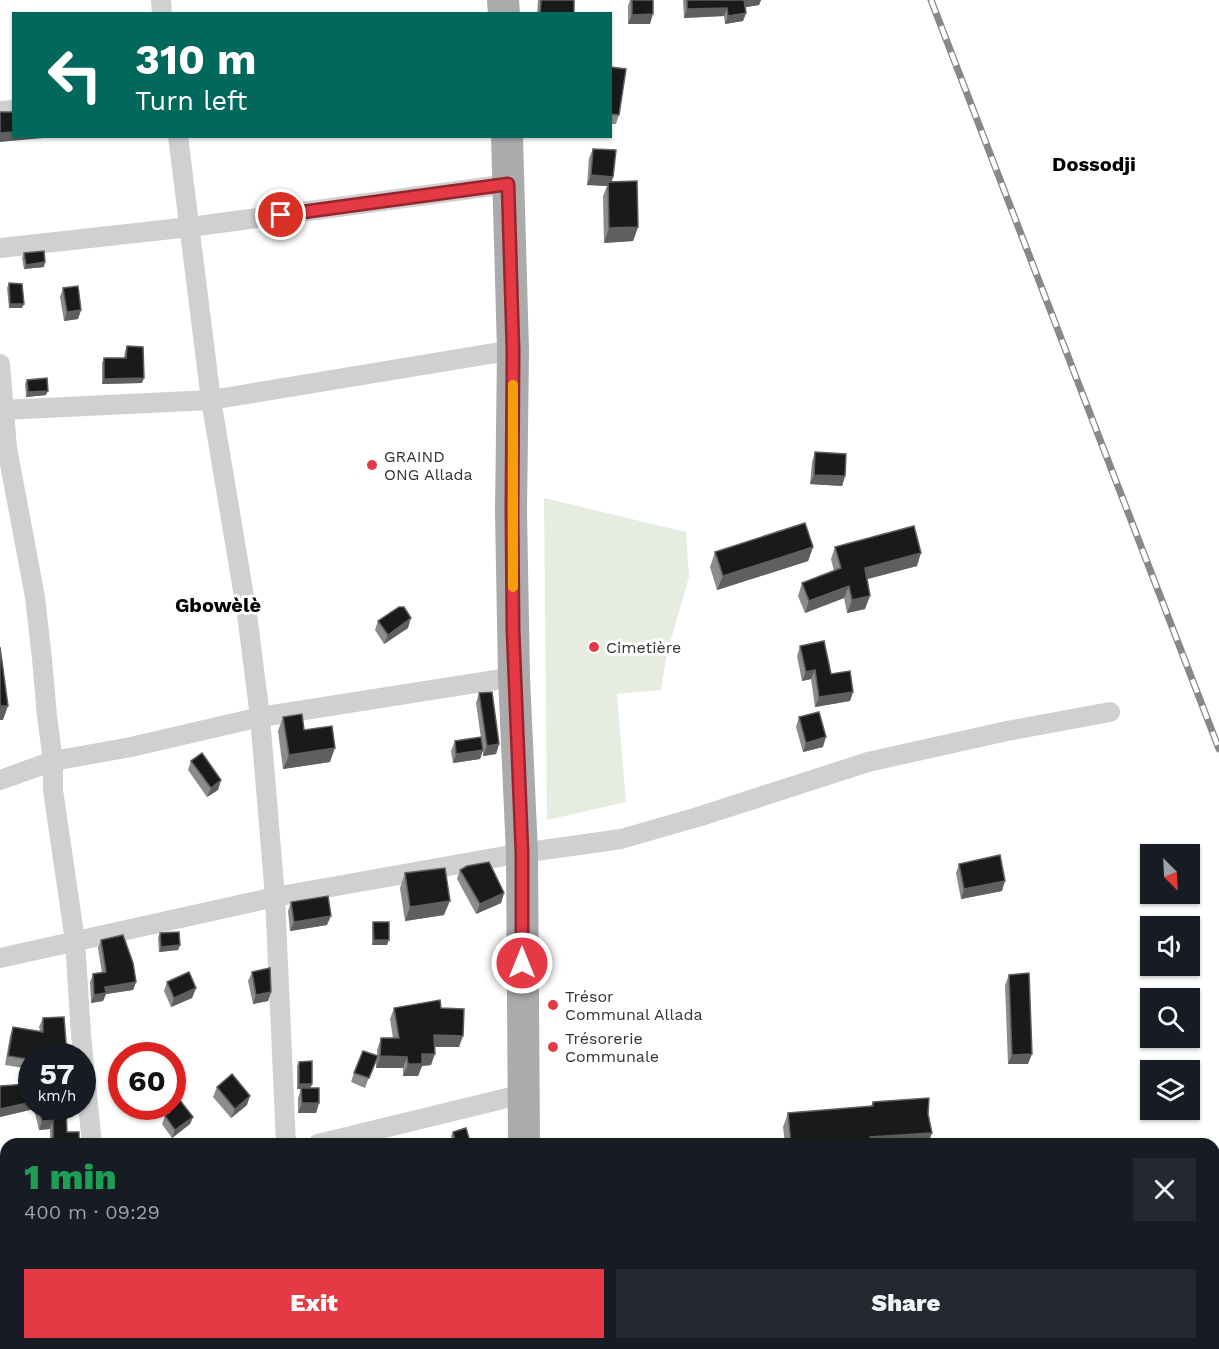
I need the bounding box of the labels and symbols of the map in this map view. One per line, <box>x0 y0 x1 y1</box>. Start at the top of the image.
district label: Dossodji <box>1052 152 1136 176</box>
pin <box>255 189 306 240</box>
place label: GRAIND ONG Allada <box>384 447 473 484</box>
marker: GRAIND ONG Allada <box>365 458 379 472</box>
district label: Gbowèlè <box>175 593 261 617</box>
place label: Cimetière <box>606 638 681 657</box>
marker: Cimetière <box>587 640 601 654</box>
north arrow <box>1140 844 1200 904</box>
position arrow <box>490 931 554 995</box>
place label: Trésor Communal Allada <box>565 987 703 1024</box>
marker: Trésor Communal Allada <box>546 998 560 1012</box>
place label: Trésorerie Communale <box>565 1029 659 1066</box>
marker: Trésorerie Communale <box>546 1040 560 1054</box>
speed limit sign: 60 <box>108 1042 186 1120</box>

